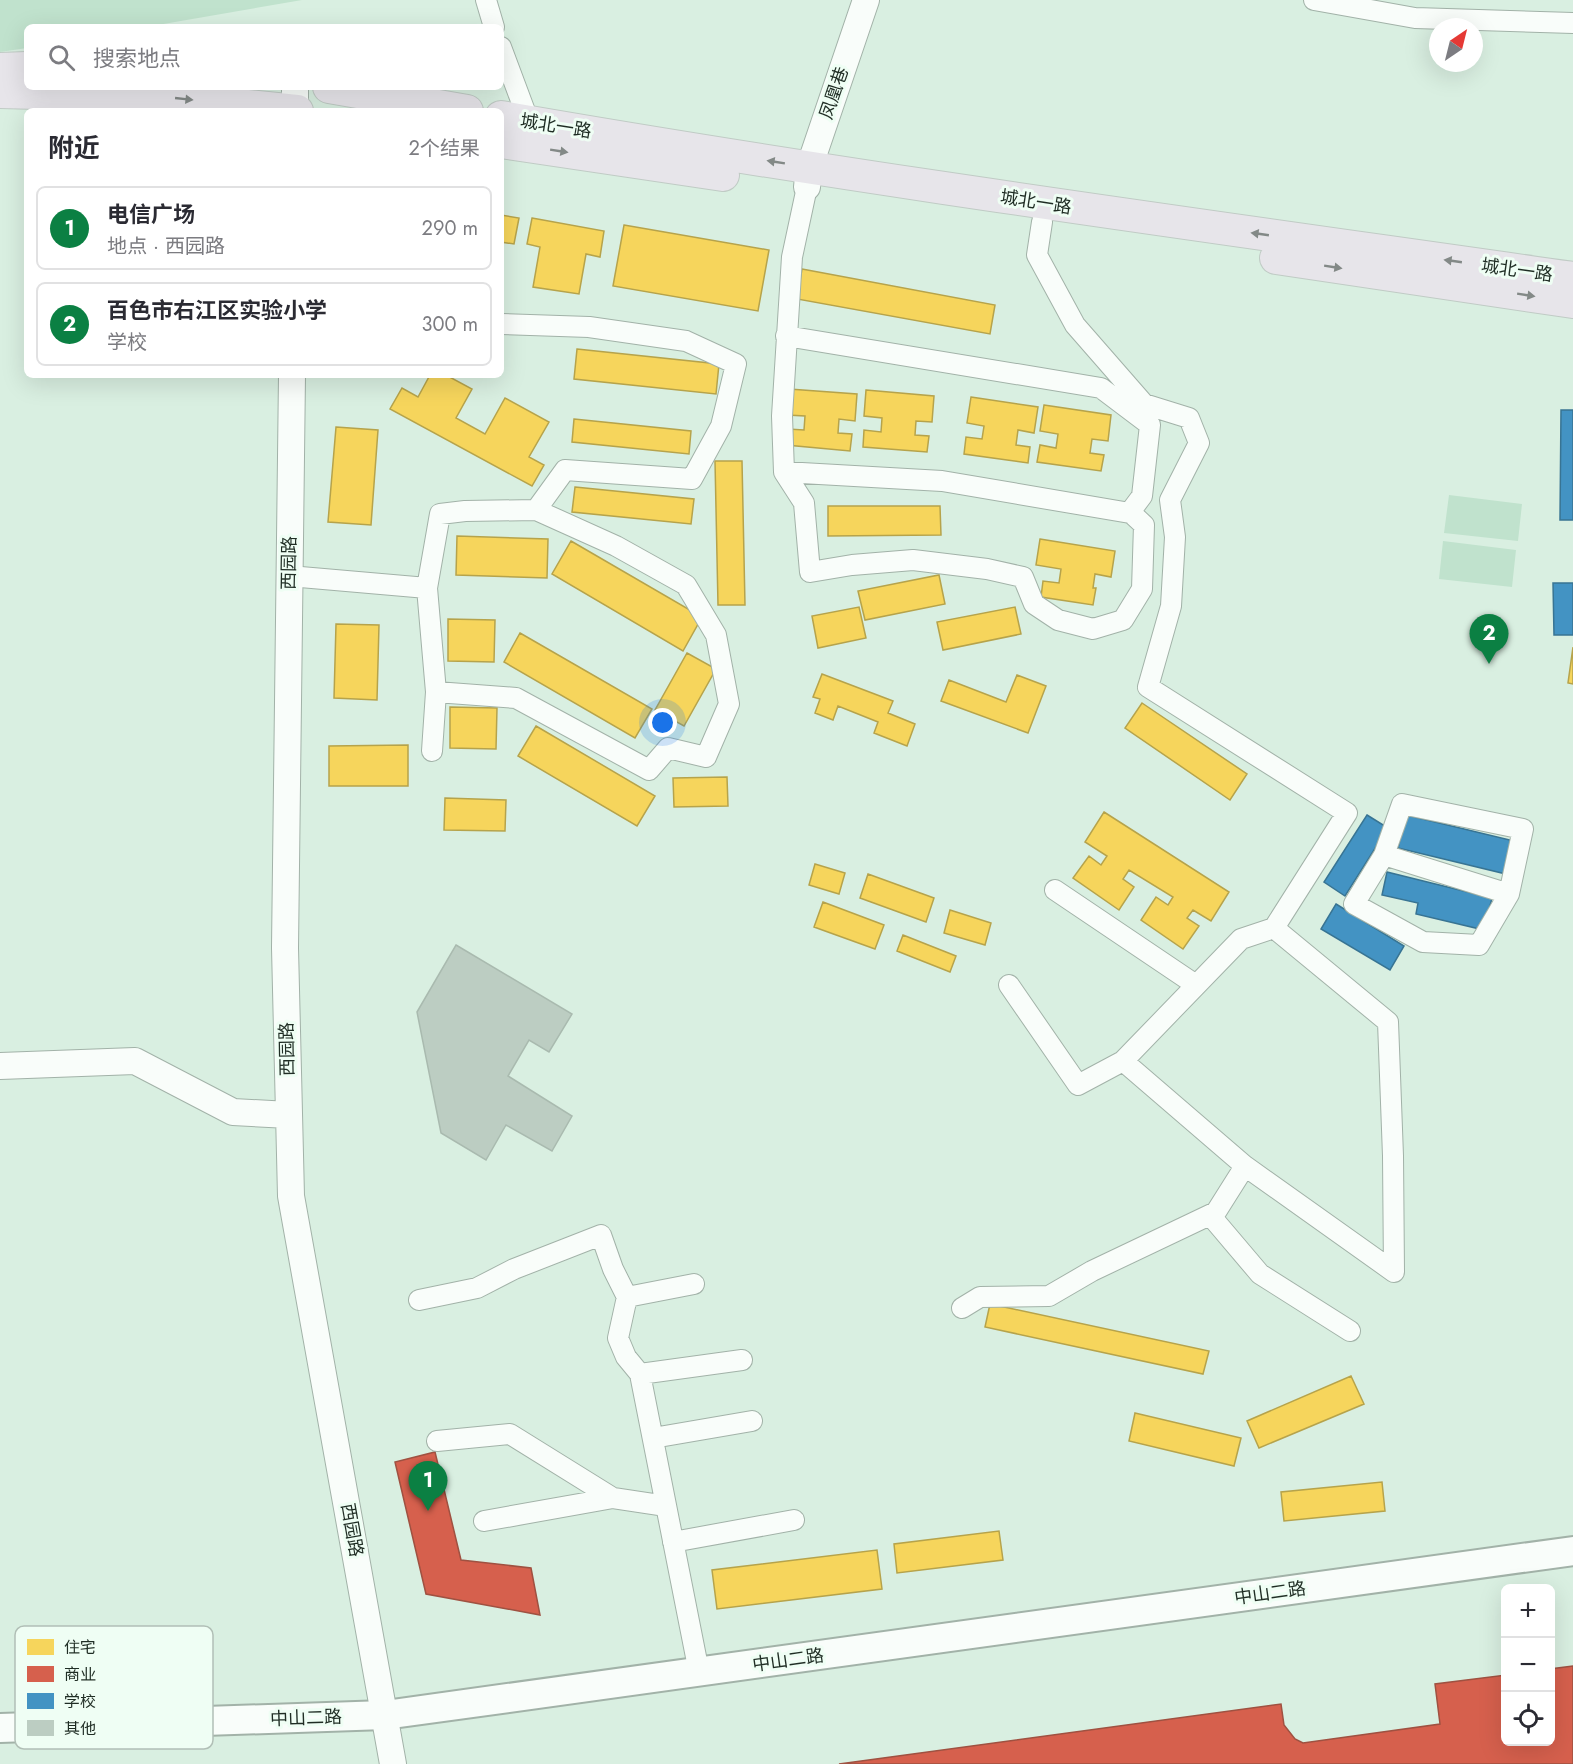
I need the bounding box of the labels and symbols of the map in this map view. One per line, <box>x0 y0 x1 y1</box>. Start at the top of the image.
north arrow <box>1429 18 1483 72</box>
street label: 凤凰巷 <box>813 63 855 123</box>
one-way arrow <box>175 94 194 104</box>
street label: 城北一路 <box>518 108 594 144</box>
one-way arrow <box>549 147 568 156</box>
one-way arrow <box>766 157 785 166</box>
street label: 城北一路 <box>998 184 1074 220</box>
one-way arrow <box>1250 229 1269 238</box>
street label: 城北一路 <box>1480 252 1554 288</box>
one-way arrow <box>1443 257 1462 266</box>
one-way arrow <box>1324 262 1343 271</box>
one-way arrow <box>1517 291 1536 300</box>
street label: 西园路 <box>276 536 302 590</box>
pin: 2 <box>1470 614 1508 664</box>
your location <box>648 708 677 737</box>
street label: 西园路 <box>274 1022 300 1076</box>
pin: 1 <box>408 1462 448 1511</box>
street label: 西园路 <box>335 1501 369 1559</box>
street label: 中山二路 <box>1233 1575 1307 1611</box>
legend <box>15 1626 213 1749</box>
text: 住宅 <box>64 1636 96 1659</box>
street label: 中山二路 <box>751 1642 825 1678</box>
text: 商业 <box>64 1663 96 1686</box>
text: 学校 <box>64 1690 96 1713</box>
street label: 中山二路 <box>270 1704 342 1732</box>
text: 其他 <box>64 1717 96 1740</box>

